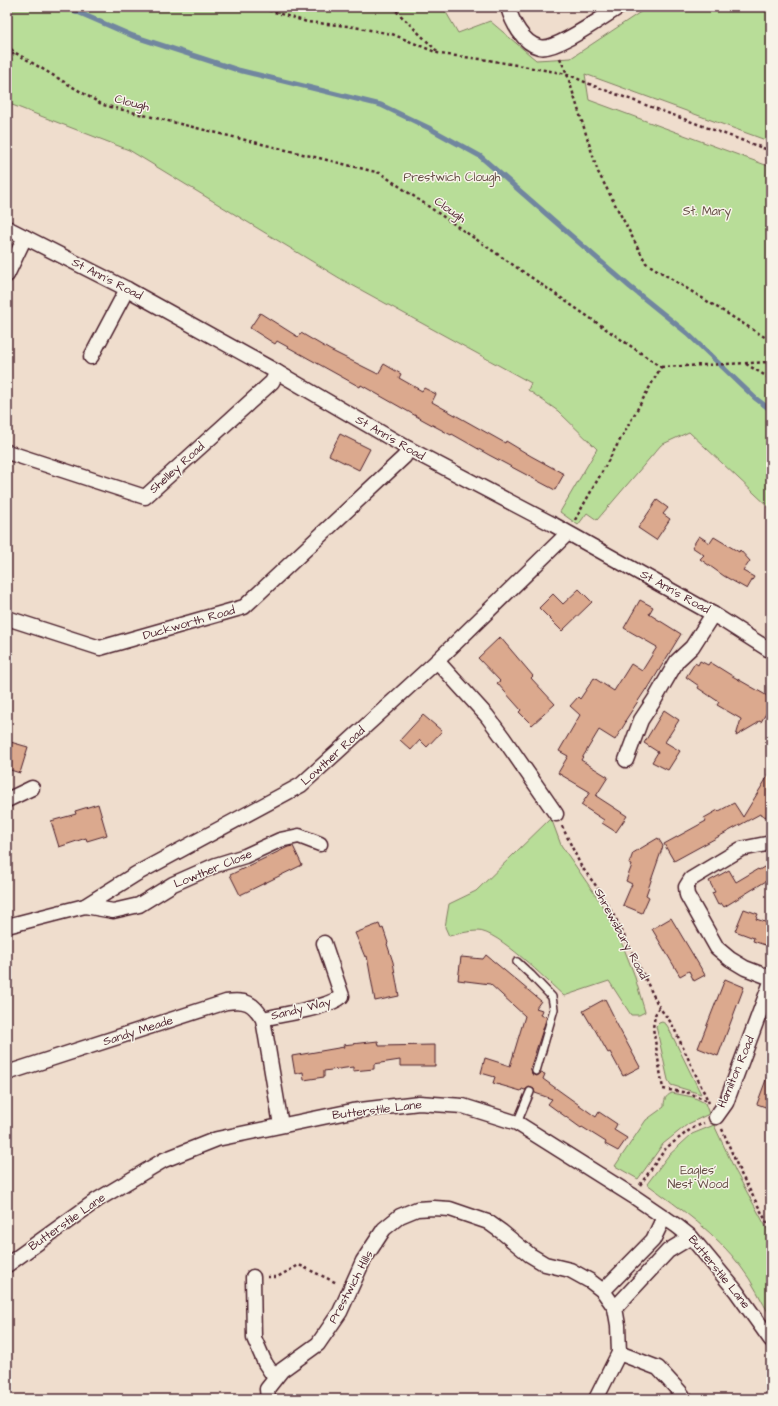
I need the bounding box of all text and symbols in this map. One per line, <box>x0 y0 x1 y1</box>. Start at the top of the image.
street label: Clough <box>113 90 151 117</box>
park label: Prestwich Clough <box>404 169 500 187</box>
street label: Clough <box>430 193 469 228</box>
park label: St. Mary <box>683 203 732 221</box>
street label: St Ann's Road <box>69 254 145 304</box>
street label: St Ann's Road <box>352 411 428 465</box>
street label: Shelley Road <box>146 438 209 498</box>
street label: St Ann's Road <box>637 566 713 618</box>
street label: Duckworth Road <box>141 602 237 644</box>
street label: Lowther Road <box>297 723 369 789</box>
street label: Lowther Close <box>171 845 255 892</box>
street label: Shrewsbury Road <box>589 885 652 983</box>
street label: Sandy Way <box>269 993 333 1026</box>
street label: Sandy Meade <box>101 1012 176 1051</box>
street label: Hamilton Road <box>713 1034 759 1110</box>
street label: Butterstile Lane <box>331 1096 423 1124</box>
park label: Eagles' Nest Wood <box>668 1162 728 1193</box>
street label: Butterstile Lane <box>25 1189 109 1255</box>
street label: Butterstile Lane <box>684 1232 754 1313</box>
street label: Prestwich Hills <box>325 1248 377 1326</box>

